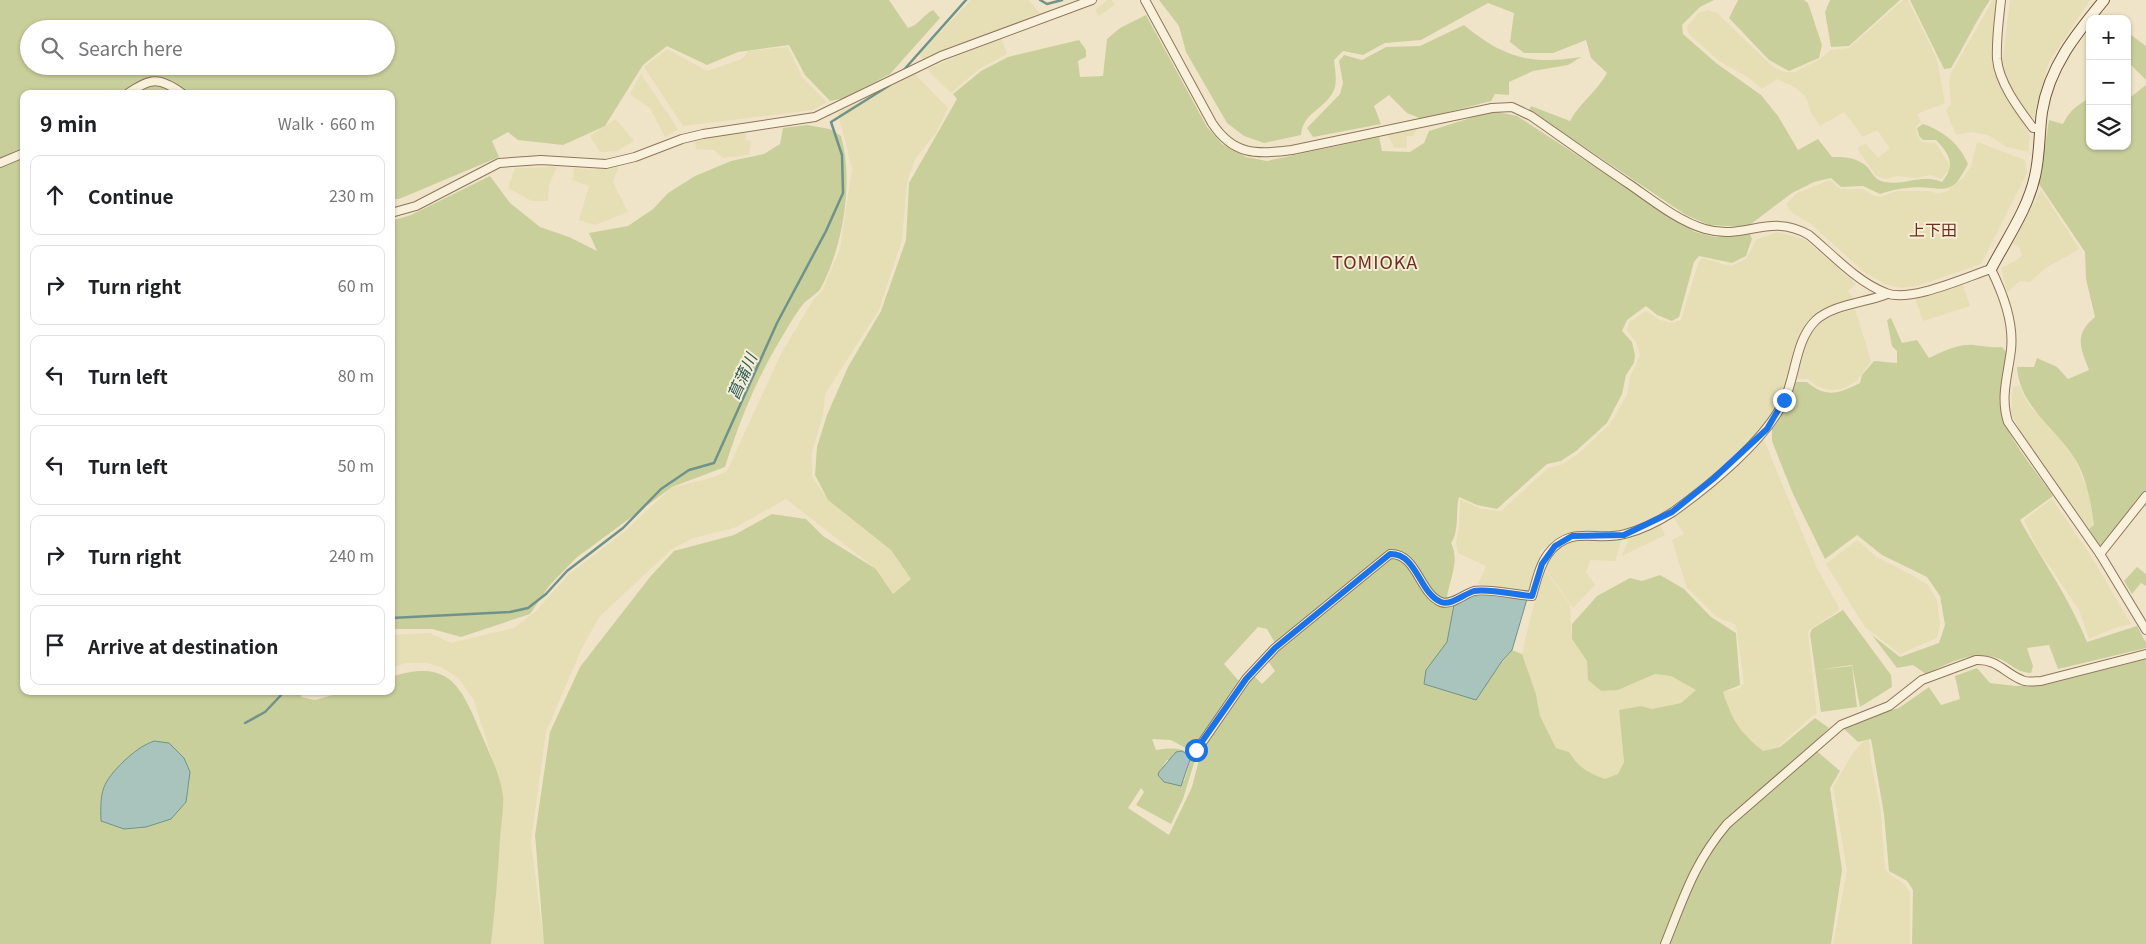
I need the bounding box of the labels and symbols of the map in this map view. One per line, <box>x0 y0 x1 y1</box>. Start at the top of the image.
district label: 上下田 <box>1909 217 1957 241</box>
district label: TOMIOKA <box>1332 248 1418 274</box>
water label: 菖蒲川 <box>720 347 763 403</box>
route end <box>1773 389 1796 412</box>
route start <box>1185 739 1208 762</box>

